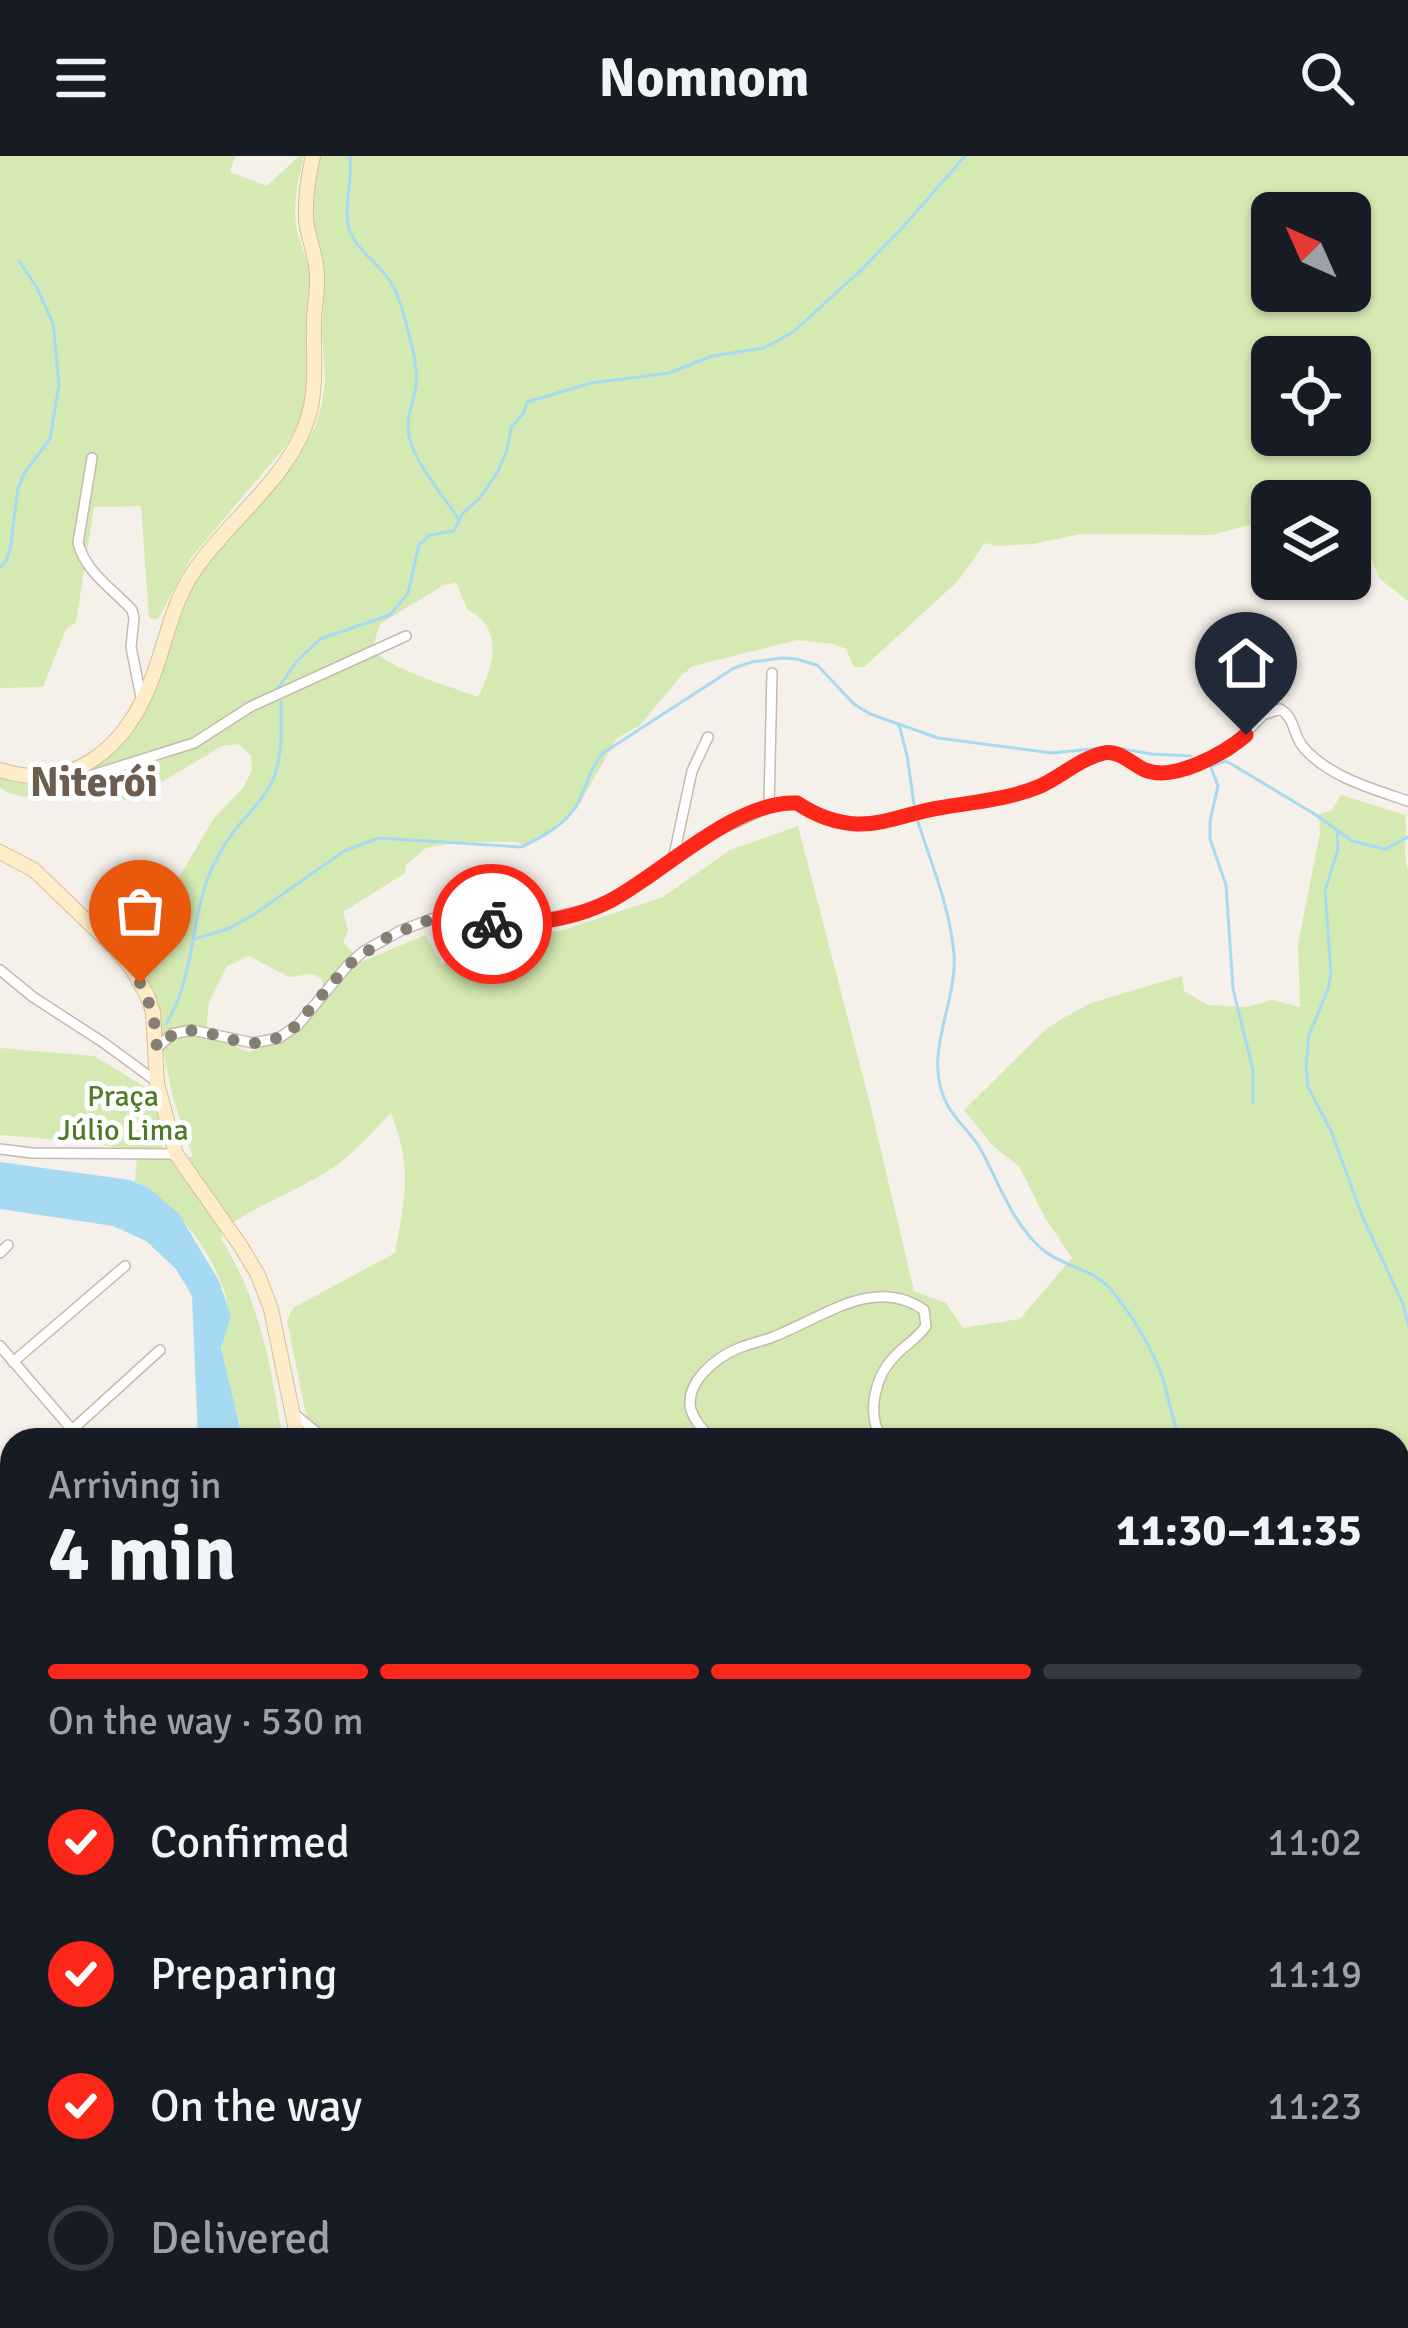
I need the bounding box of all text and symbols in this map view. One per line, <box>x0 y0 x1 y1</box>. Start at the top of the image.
icon: menu <box>48 45 114 111</box>
text: Nomnom <box>599 45 809 112</box>
icon: search <box>1294 45 1360 111</box>
north arrow <box>1251 192 1371 312</box>
map controls <box>1251 192 1371 600</box>
button: locate <box>1251 336 1371 456</box>
button: layers <box>1251 480 1371 600</box>
pin <box>1195 612 1297 735</box>
icon: home <box>1213 630 1279 696</box>
district label: Niterói <box>30 757 158 808</box>
pin <box>89 860 191 983</box>
courier <box>432 864 552 984</box>
icon: bag <box>107 878 173 944</box>
icon: bike <box>459 891 525 957</box>
park label: Praça Júlio Lima <box>57 1078 189 1149</box>
text: Arriving in <box>48 1461 222 1509</box>
text: 11:30–11:35 <box>1116 1503 1362 1558</box>
text: 4 min <box>48 1506 236 1602</box>
text: On the way · 530 m <box>48 1697 364 1745</box>
icon: check <box>48 1809 114 1875</box>
text: Confirmed <box>150 1815 350 1870</box>
text: 11:02 <box>1267 1818 1362 1866</box>
icon: check <box>48 1941 114 2007</box>
text: Preparing <box>150 1947 338 2002</box>
text: 11:19 <box>1267 1950 1362 1998</box>
icon: check <box>48 2073 114 2139</box>
text: On the way <box>150 2079 362 2134</box>
text: 11:23 <box>1267 2082 1362 2130</box>
text: Delivered <box>150 2211 331 2266</box>

